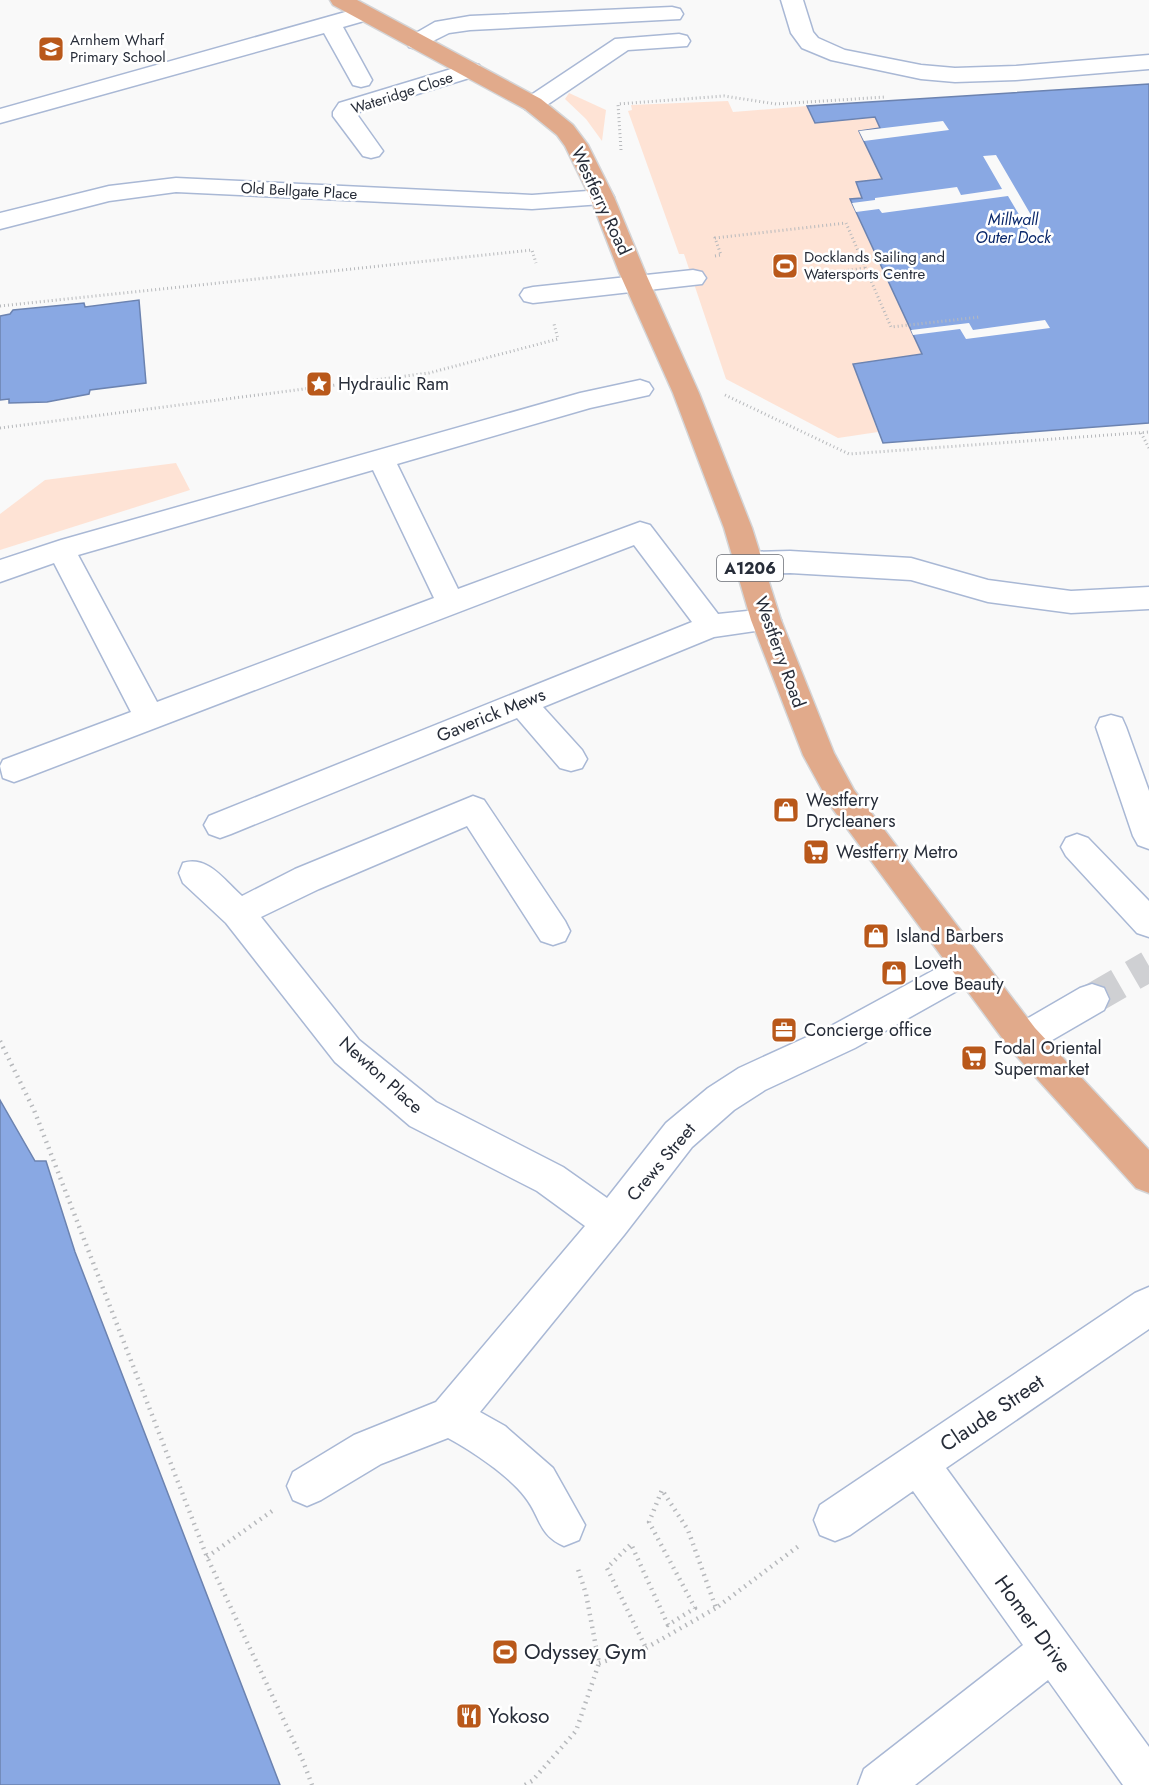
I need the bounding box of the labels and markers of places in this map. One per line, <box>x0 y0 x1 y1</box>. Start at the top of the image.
place label: Arnhem Wharf Primary School <box>70 29 166 68</box>
school or university icon: Arnhem Wharf Primary School <box>36 34 66 64</box>
place label: Docklands Sailing and Watersports Centre <box>804 246 945 285</box>
sports icon: Docklands Sailing and Watersports Centre <box>770 251 800 281</box>
place icon: Hydraulic Ram <box>304 369 334 399</box>
place label: Hydraulic Ram <box>338 371 449 397</box>
place label: Westferry Drycleaners <box>806 787 895 834</box>
shop icon: Westferry Drycleaners <box>771 795 801 825</box>
supermarket icon: Westferry Metro <box>801 837 831 867</box>
place label: Westferry Metro <box>836 839 958 865</box>
shop icon: Island Barbers <box>861 921 891 951</box>
place label: Island Barbers <box>896 923 1003 949</box>
place label: Loveth Love Beauty <box>914 950 1004 997</box>
shop icon: Loveth Love Beauty <box>879 958 909 988</box>
office icon: Concierge office <box>769 1015 799 1045</box>
place label: Concierge office <box>804 1017 932 1043</box>
place label: Fodal Oriental Supermarket <box>994 1035 1102 1082</box>
supermarket icon: Fodal Oriental Supermarket <box>959 1043 989 1073</box>
sports icon: Odyssey Gym <box>490 1637 520 1667</box>
place label: Odyssey Gym <box>524 1637 647 1667</box>
restaurant icon: Yokoso <box>454 1701 484 1731</box>
place label: Yokoso <box>488 1701 549 1731</box>

